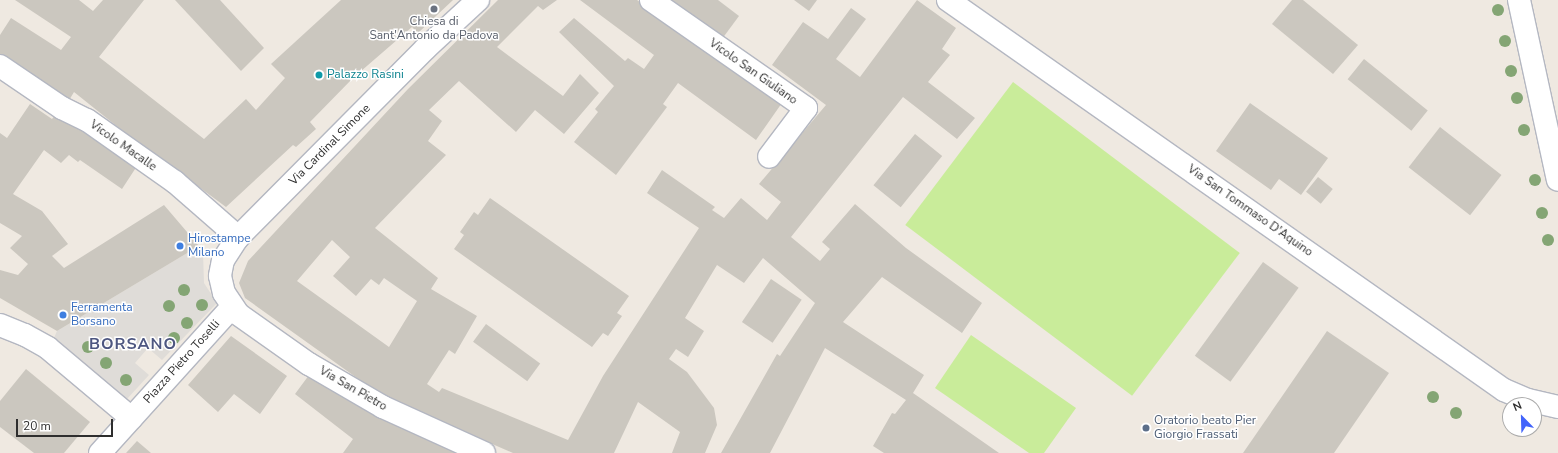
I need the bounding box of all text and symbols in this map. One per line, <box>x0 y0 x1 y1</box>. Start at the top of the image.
marker: Chiesa di Sant'Antonio da Padova <box>429 4 439 14</box>
place label: Chiesa di Sant'Antonio da Padova <box>369 15 499 43</box>
street label: Vicolo San Giuliano <box>706 36 800 108</box>
place label: Palazzo Rasini <box>327 68 404 82</box>
marker: Palazzo Rasini <box>314 70 324 80</box>
street label: Via Cardinal Simone <box>286 101 374 189</box>
street label: Vicolo Macalle <box>87 118 159 174</box>
street label: Via San Tommaso D'Aquino <box>1185 162 1315 260</box>
place label: Hirostampe Milano <box>188 232 251 260</box>
marker: Hirostampe Milano <box>175 241 185 251</box>
place label: Ferramenta Borsano <box>71 301 133 329</box>
marker: Ferramenta Borsano <box>58 310 68 320</box>
street label: Piazza Pietro Toselli <box>141 317 223 407</box>
district label: BORSANO <box>89 334 177 354</box>
street label: Via San Pietro <box>316 364 390 414</box>
north arrow <box>1502 397 1542 437</box>
text: N <box>1511 398 1524 415</box>
scale bar <box>18 411 115 437</box>
place label: Oratorio beato Pier Giorgio Frassati <box>1154 414 1256 442</box>
text: 20 m <box>23 418 51 434</box>
marker: Oratorio beato Pier Giorgio Frassati <box>1141 423 1151 433</box>

